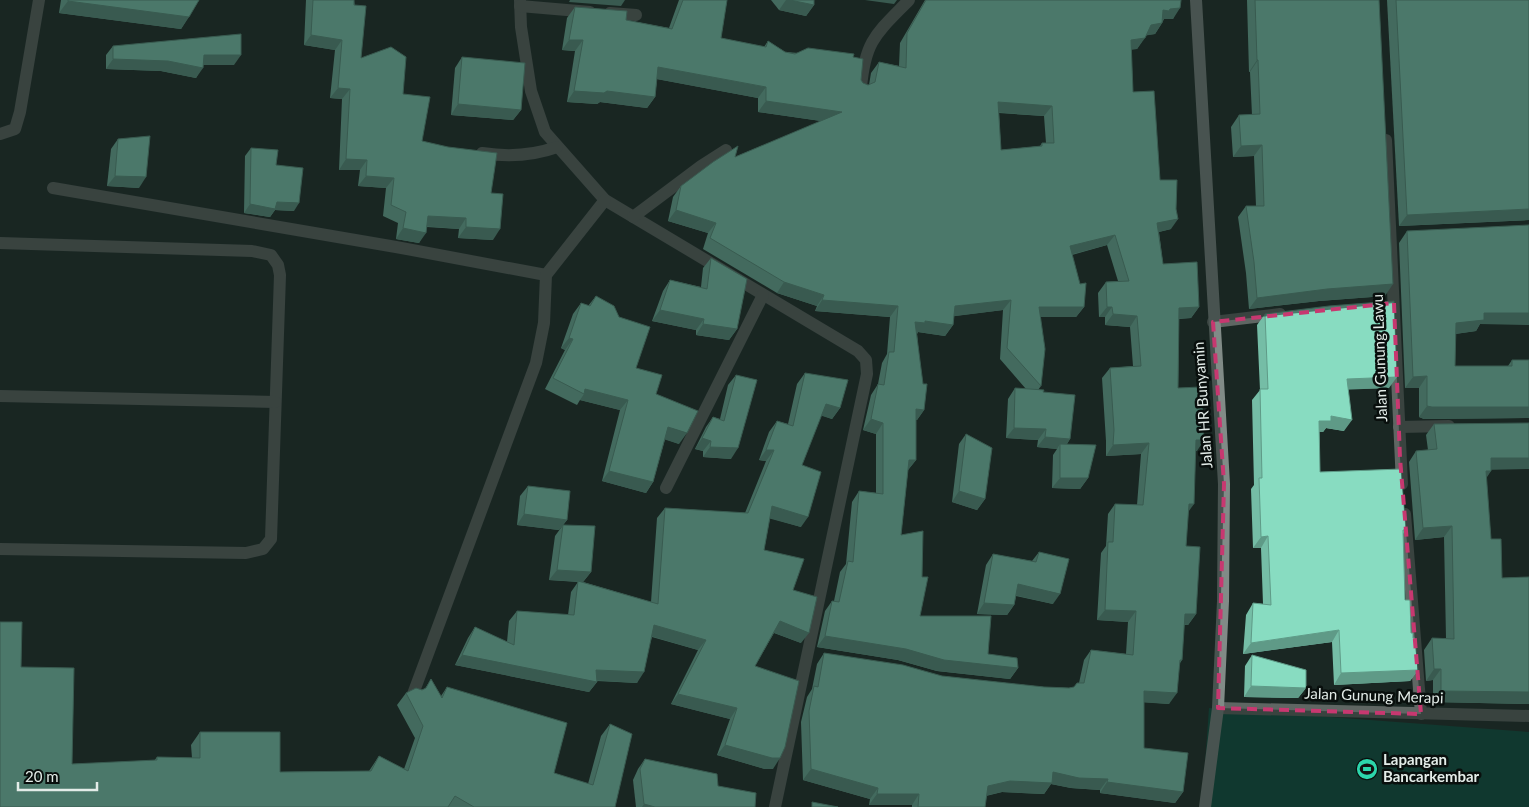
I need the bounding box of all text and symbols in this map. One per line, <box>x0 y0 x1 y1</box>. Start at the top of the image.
street label: Jalan Gunung Lawu <box>1368 294 1390 422</box>
street label: Jalan HR Bunyamin <box>1189 341 1215 469</box>
street label: Jalan Gunung Merapi <box>1304 684 1444 706</box>
place label: Lapangan Bancarkembar <box>1383 750 1480 785</box>
sports icon: Lapangan Bancarkembar <box>1355 757 1379 781</box>
scale bar <box>18 760 96 792</box>
text: 20 m <box>25 767 59 785</box>

